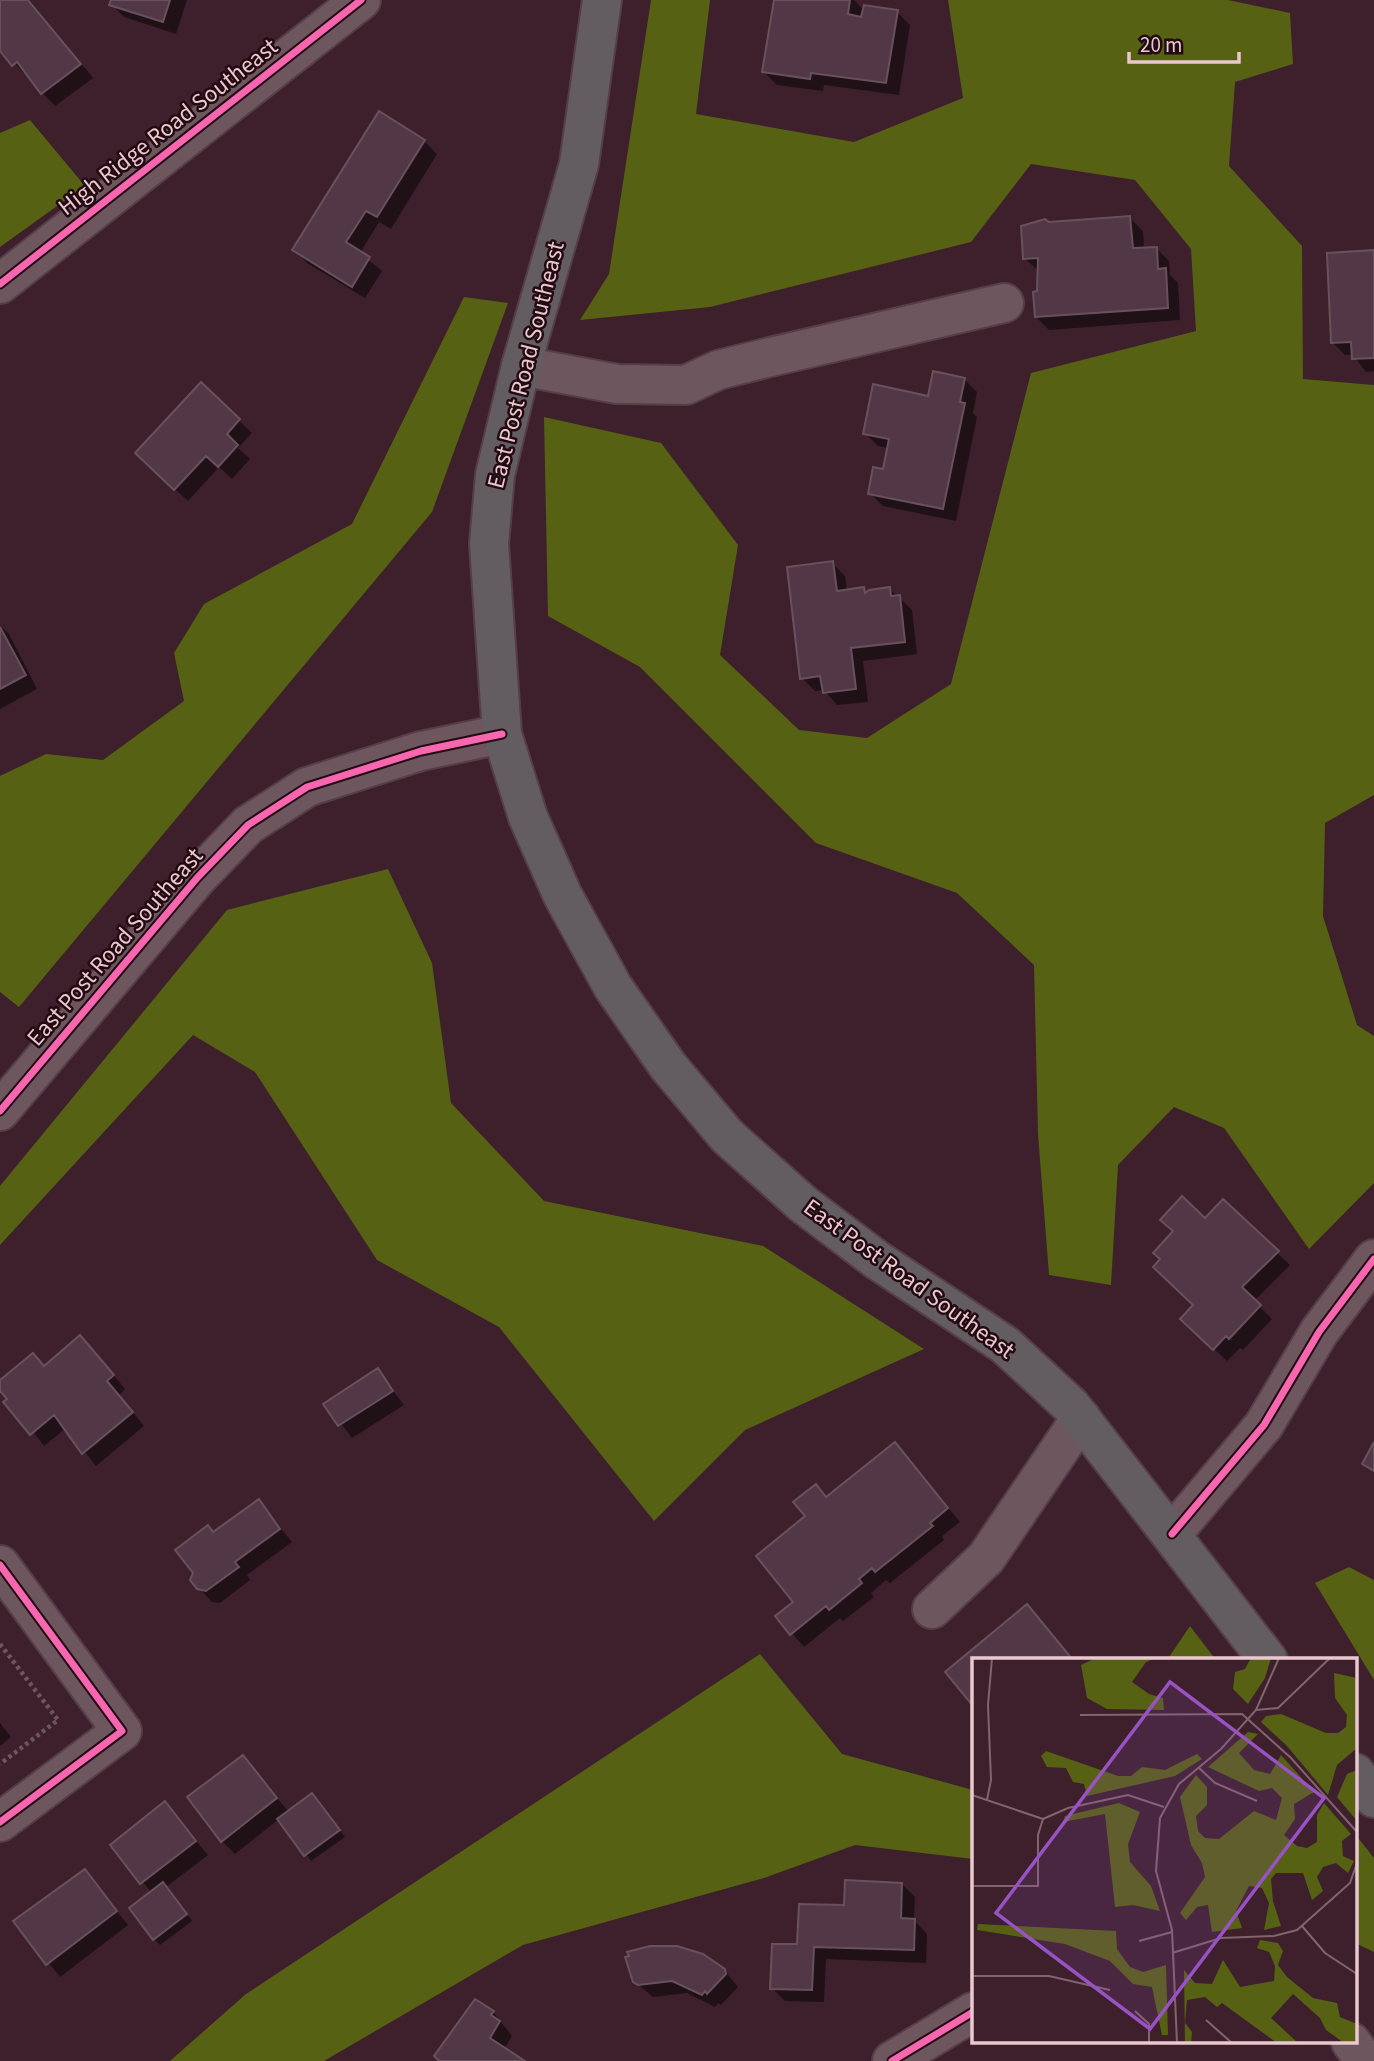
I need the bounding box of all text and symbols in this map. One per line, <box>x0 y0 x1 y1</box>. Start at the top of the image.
scale bar <box>1129 21 1239 65</box>
street label: High Ridge Road Southeast <box>51 30 285 224</box>
text: 20 m <box>1140 30 1182 60</box>
street label: East Post Road Southeast <box>478 238 574 492</box>
street label: East Post Road Southeast <box>19 840 211 1054</box>
street label: East Post Road Southeast <box>796 1190 1022 1368</box>
inset map <box>972 1658 1356 2044</box>

